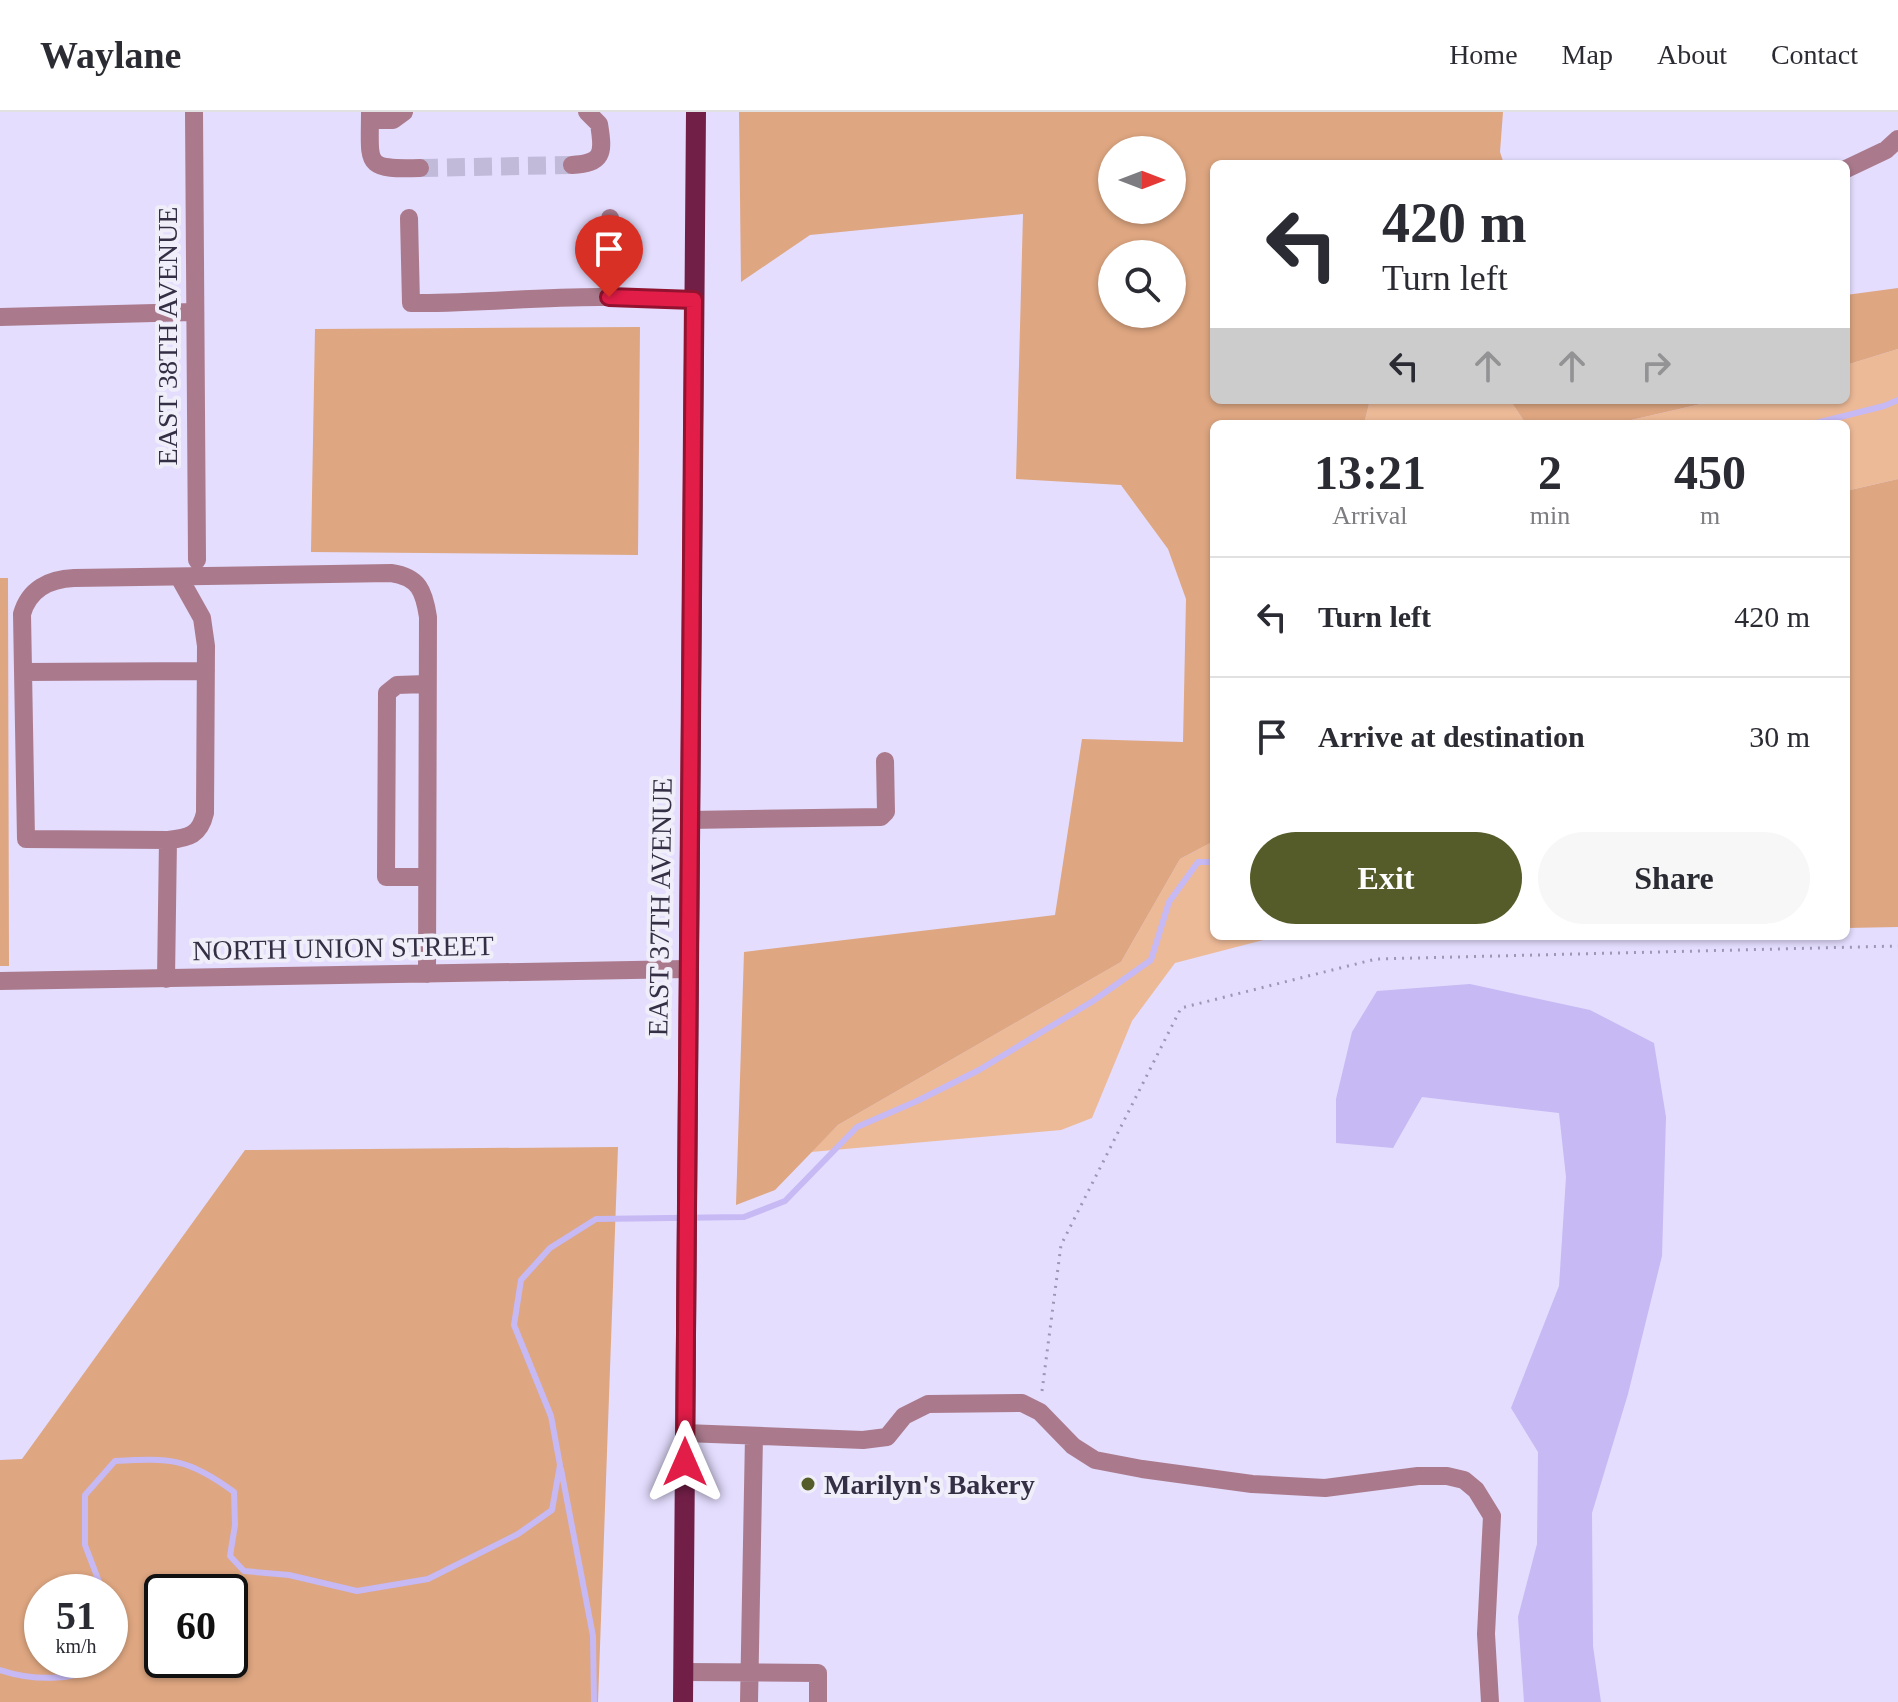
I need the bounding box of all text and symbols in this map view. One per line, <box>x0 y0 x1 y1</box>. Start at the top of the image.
text: Waylane <box>40 34 181 76</box>
text: Home <box>1449 39 1518 70</box>
text: Map <box>1562 39 1613 70</box>
text: About <box>1657 39 1727 70</box>
text: Contact <box>1771 39 1858 70</box>
north arrow <box>1098 136 1186 224</box>
map controls <box>1098 136 1186 328</box>
icon: left <box>1250 192 1354 296</box>
text: 420 m <box>1382 192 1527 254</box>
street label: EAST 38TH AVENUE <box>152 207 183 465</box>
pin <box>575 215 643 297</box>
icon: arrive <box>587 227 631 271</box>
button: search <box>1098 240 1186 328</box>
text: Turn left <box>1382 258 1508 298</box>
icon: left <box>1382 344 1426 388</box>
icon: ahead <box>1466 344 1510 388</box>
icon: ahead <box>1550 344 1594 388</box>
icon: right <box>1634 344 1678 388</box>
text: 13:21 <box>1314 446 1426 499</box>
text: 2 <box>1538 446 1562 499</box>
text: 450 <box>1674 446 1746 499</box>
text: Arrival <box>1332 501 1407 530</box>
text: min <box>1530 501 1570 530</box>
text: m <box>1700 501 1720 530</box>
icon: left <box>1250 595 1294 639</box>
text: Turn left <box>1318 600 1431 633</box>
text: 420 m <box>1734 600 1810 633</box>
icon: arrive <box>1250 715 1294 759</box>
text: Arrive at destination <box>1318 720 1585 753</box>
text: 30 m <box>1749 720 1810 753</box>
street label: EAST 37TH AVENUE <box>642 777 678 1037</box>
button: Exit <box>1250 832 1522 924</box>
button: Share <box>1538 832 1810 924</box>
street label: NORTH UNION STREET <box>192 930 494 966</box>
position arrow <box>643 1420 727 1504</box>
place label: Marilyn's Bakery <box>824 1469 1035 1500</box>
marker: Marilyn's Bakery <box>799 1475 817 1493</box>
speed limit sign: 60 <box>144 1574 248 1678</box>
text: 51 <box>56 1593 96 1638</box>
text: km/h <box>55 1635 97 1657</box>

